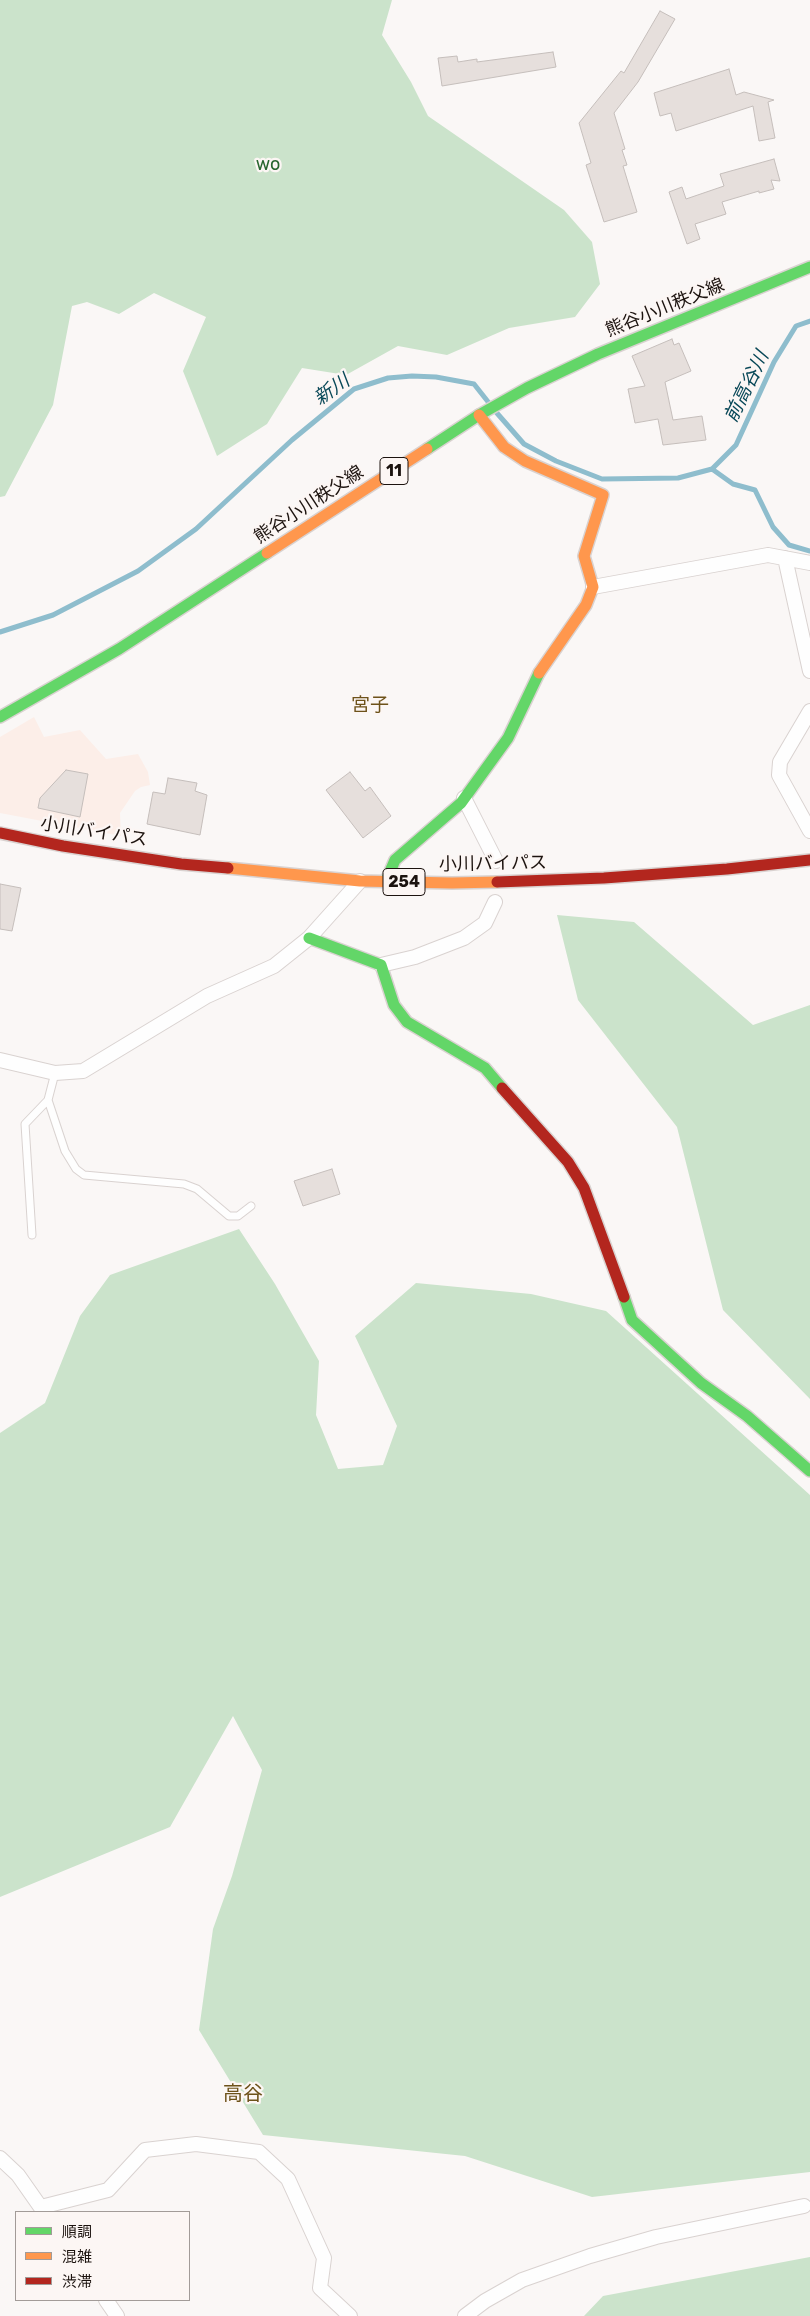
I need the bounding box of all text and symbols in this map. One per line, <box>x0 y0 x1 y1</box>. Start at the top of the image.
park label: wo <box>256 154 280 176</box>
street label: 熊谷小川秩父線 <box>603 274 727 342</box>
water label: 前高谷川 <box>720 348 774 426</box>
water label: 新川 <box>310 370 354 410</box>
road number: 11 <box>380 458 408 484</box>
street label: 熊谷小川秩父線 <box>250 462 368 548</box>
district label: 宮子 <box>351 695 389 717</box>
street label: 小川バイパス <box>39 813 149 851</box>
street label: 小川バイパス <box>439 852 547 876</box>
road number: 254 <box>383 869 425 896</box>
district label: 高谷 <box>223 2082 263 2106</box>
legend <box>15 2211 190 2301</box>
text: 順調 <box>62 2223 92 2241</box>
text: 混雑 <box>62 2248 92 2266</box>
text: 渋滞 <box>62 2273 92 2291</box>

